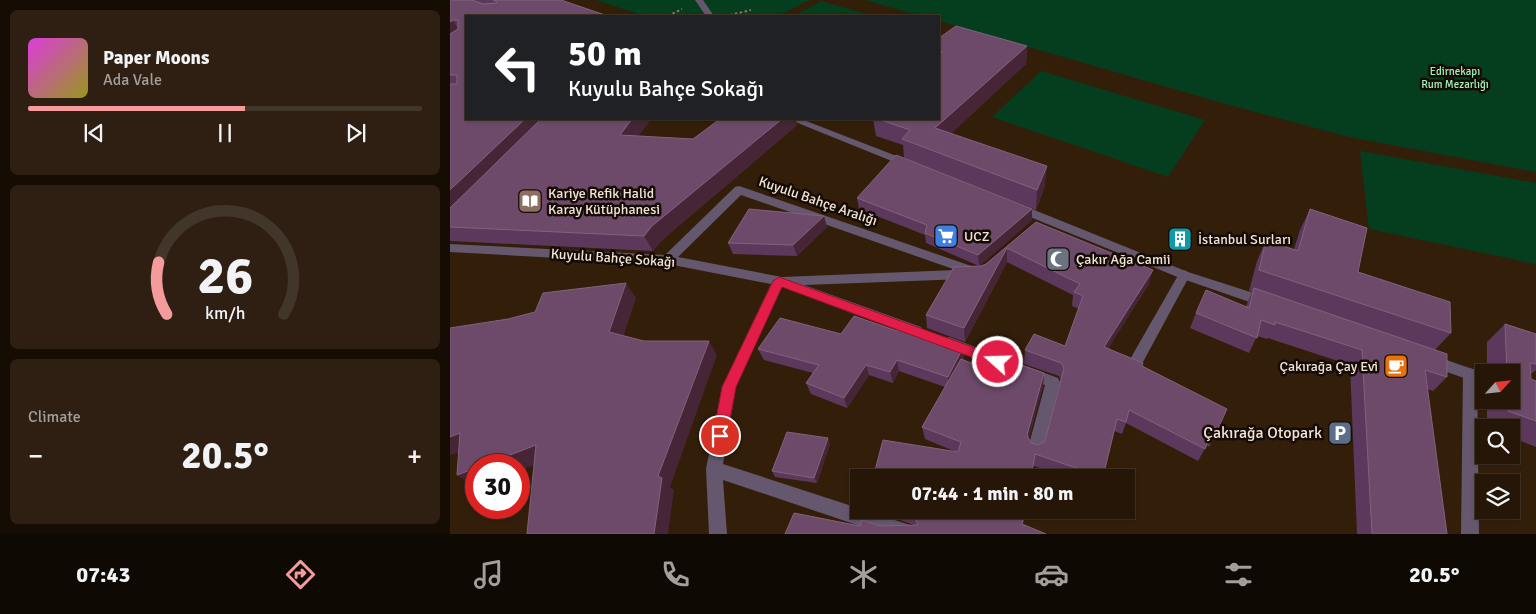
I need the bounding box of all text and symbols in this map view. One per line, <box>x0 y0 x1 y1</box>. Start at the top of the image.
text: 50 m <box>568 32 642 75</box>
icon: left <box>485 35 550 100</box>
text: Paper Moons <box>103 46 209 70</box>
park label: Edirnekapı Rum Mezarlığı <box>1421 65 1489 91</box>
text: Ada Vale <box>103 70 162 90</box>
text: Kuyulu Bahçe Sokağı <box>568 75 764 102</box>
icon: previous <box>80 119 108 147</box>
icon: pause <box>211 119 239 147</box>
icon: next <box>342 119 370 147</box>
street label: Kuyulu Bahçe Aralığı <box>757 173 879 229</box>
place label: Kariye Refik Halid Karay Kütüphanesi <box>548 185 660 218</box>
library icon: Kariye Refik Halid Karay Kütüphanesi <box>517 188 543 214</box>
supermarket icon: UCZ <box>933 223 959 249</box>
building icon: İstanbul Surları <box>1167 226 1193 252</box>
place label: UCZ <box>964 228 990 245</box>
place label: İstanbul Surları <box>1198 231 1291 248</box>
text: 26 <box>197 244 253 308</box>
street label: Kuyulu Bahçe Sokağı <box>550 245 676 271</box>
mosque icon: Çakır Ağa Camii <box>1045 246 1071 272</box>
place label: Çakır Ağa Camii <box>1076 251 1171 268</box>
text: km/h <box>205 302 245 324</box>
position arrow <box>971 335 1023 387</box>
cafe icon: Çakırağa Çay Evi <box>1383 353 1409 379</box>
place label: Çakırağa Çay Evi <box>1280 358 1378 375</box>
north arrow <box>1475 364 1520 409</box>
map controls <box>1475 364 1520 519</box>
text: Climate <box>28 407 81 427</box>
pin <box>699 415 741 457</box>
button: search <box>1475 419 1520 464</box>
parking icon: Çakırağa Otopark <box>1327 420 1353 446</box>
icon: arrive <box>706 422 734 450</box>
place label: Çakırağa Otopark <box>1203 423 1322 443</box>
text: 20.5° <box>181 432 269 479</box>
text: − <box>28 439 43 473</box>
text: + <box>407 439 422 473</box>
speed limit sign: 30 <box>465 454 530 519</box>
button: layers <box>1475 474 1520 519</box>
text: 07:44 · 1 min · 80 m <box>912 482 1073 506</box>
icon: directions <box>283 557 318 592</box>
icon: music <box>471 557 506 592</box>
icon: phone <box>658 557 693 592</box>
icon: climate <box>846 557 881 592</box>
icon: car <box>1034 557 1069 592</box>
icon: filters <box>1221 557 1256 592</box>
text: 07:43 <box>76 561 130 588</box>
text: 20.5° <box>1409 561 1460 588</box>

